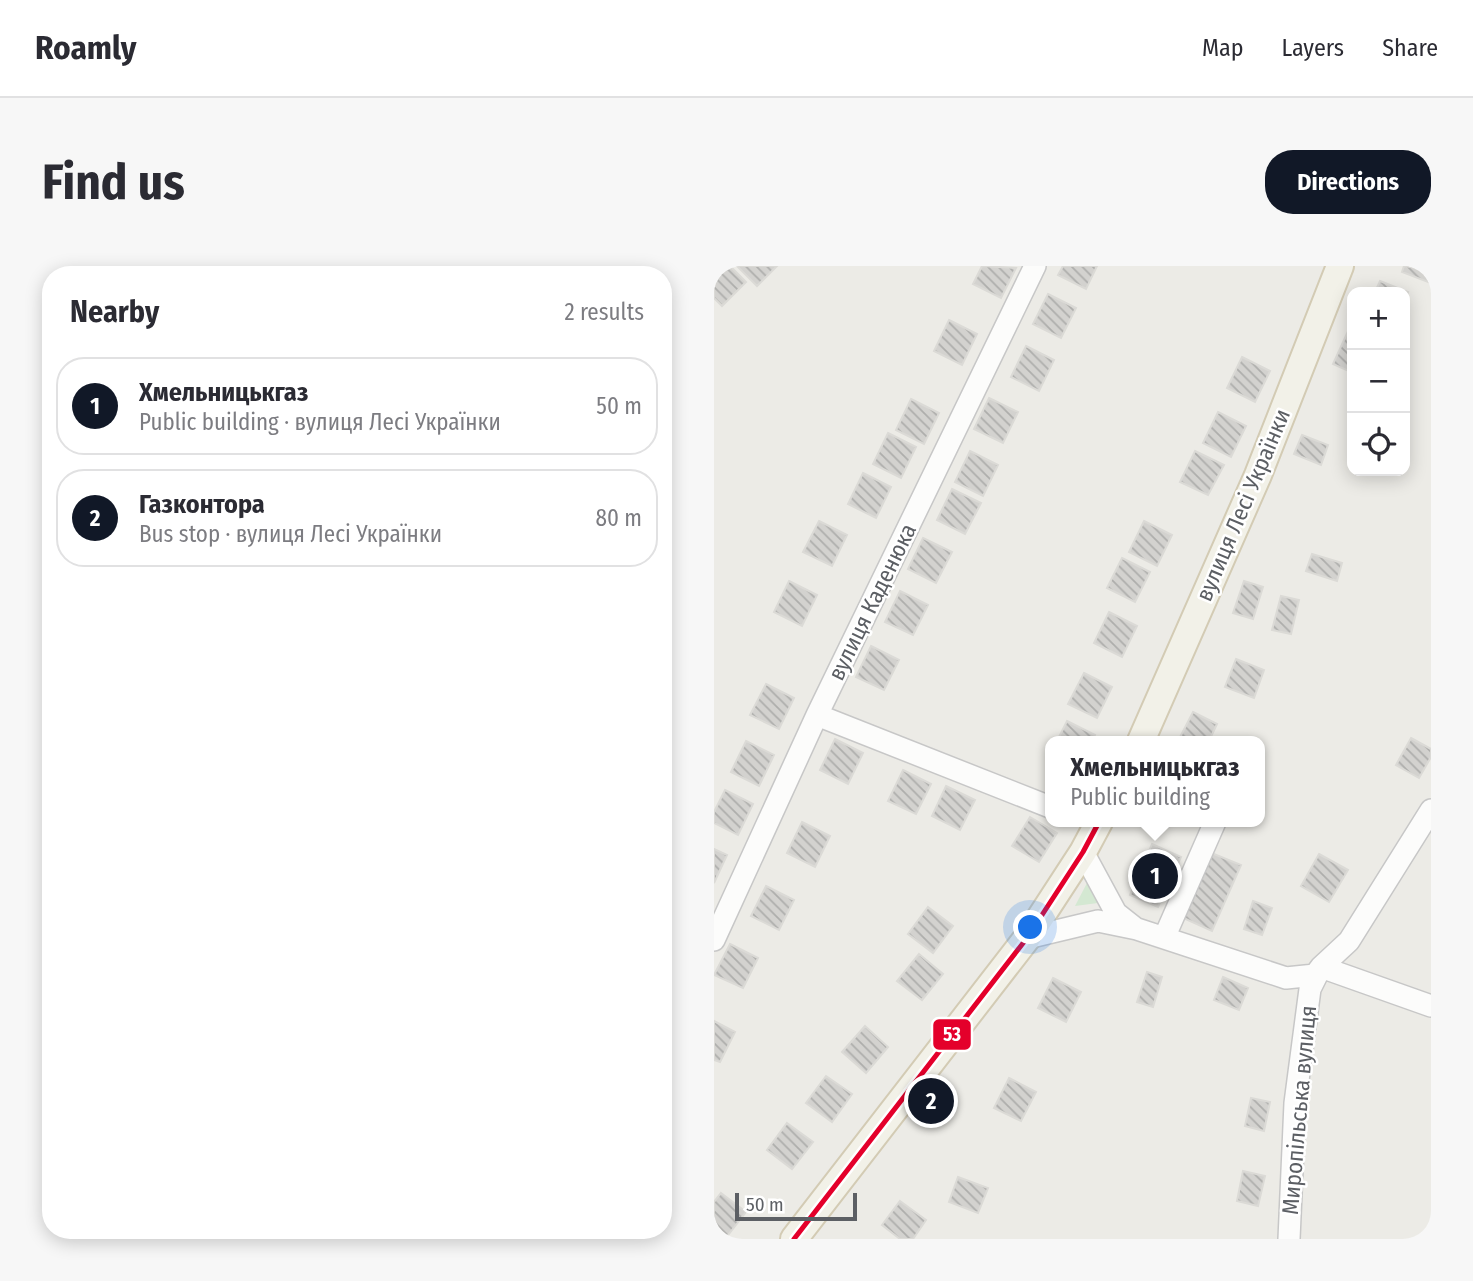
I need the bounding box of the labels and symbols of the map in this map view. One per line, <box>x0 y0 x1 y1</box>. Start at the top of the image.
street label: вулиця Лесі Українки <box>1190 405 1296 605</box>
street label: вулиця Каденюка <box>822 519 922 685</box>
pin: 1 <box>1132 850 1178 902</box>
your location <box>1013 910 1047 944</box>
street label: Миропільська вулиця <box>1276 1004 1322 1216</box>
line badge: 53 <box>932 1018 972 1051</box>
text: 53 <box>943 1023 961 1046</box>
pin: 2 <box>908 1075 954 1127</box>
scale bar <box>735 1190 858 1222</box>

